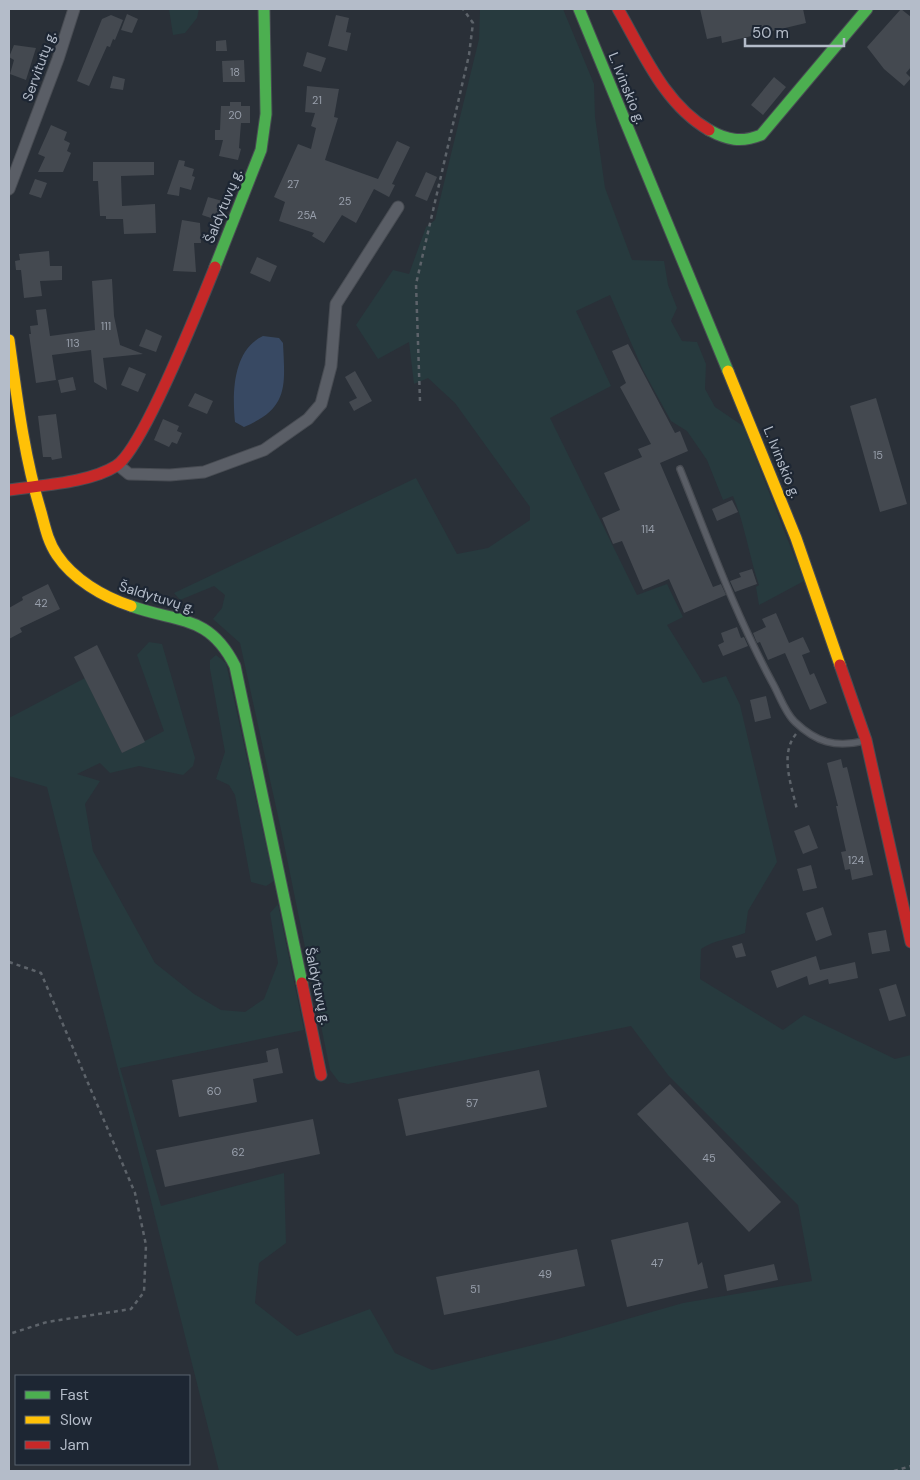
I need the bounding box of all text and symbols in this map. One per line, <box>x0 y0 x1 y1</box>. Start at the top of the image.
scale bar <box>745 15 844 47</box>
text: 50 m <box>752 23 789 43</box>
street label: Servitutų g. <box>18 28 60 104</box>
street label: L. Ivinskio g. <box>604 49 650 127</box>
house number: 18 <box>230 65 240 79</box>
house number: 21 <box>312 93 322 107</box>
house number: 20 <box>228 108 242 122</box>
street label: Šaldytuvų g. <box>200 166 246 246</box>
house number: 27 <box>287 177 299 191</box>
house number: 25 <box>338 194 352 208</box>
house number: 25A <box>297 208 317 222</box>
house number: 111 <box>101 319 111 333</box>
house number: 113 <box>66 336 80 350</box>
street label: L. Ivinskio g. <box>759 423 805 501</box>
house number: 15 <box>873 448 883 462</box>
house number: 114 <box>641 522 655 536</box>
street label: Šaldytuvų g. <box>117 577 197 617</box>
house number: 42 <box>34 596 48 610</box>
house number: 124 <box>848 853 864 867</box>
street label: Šaldytuvų g. <box>301 946 335 1027</box>
house number: 60 <box>207 1084 221 1098</box>
house number: 57 <box>466 1096 478 1110</box>
house number: 62 <box>232 1145 244 1159</box>
house number: 45 <box>702 1151 716 1165</box>
house number: 47 <box>651 1256 663 1270</box>
house number: 49 <box>538 1267 552 1281</box>
house number: 51 <box>470 1282 480 1296</box>
legend <box>15 1375 190 1465</box>
text: Fast <box>60 1385 89 1405</box>
text: Slow <box>60 1410 93 1430</box>
text: Jam <box>60 1435 89 1455</box>

